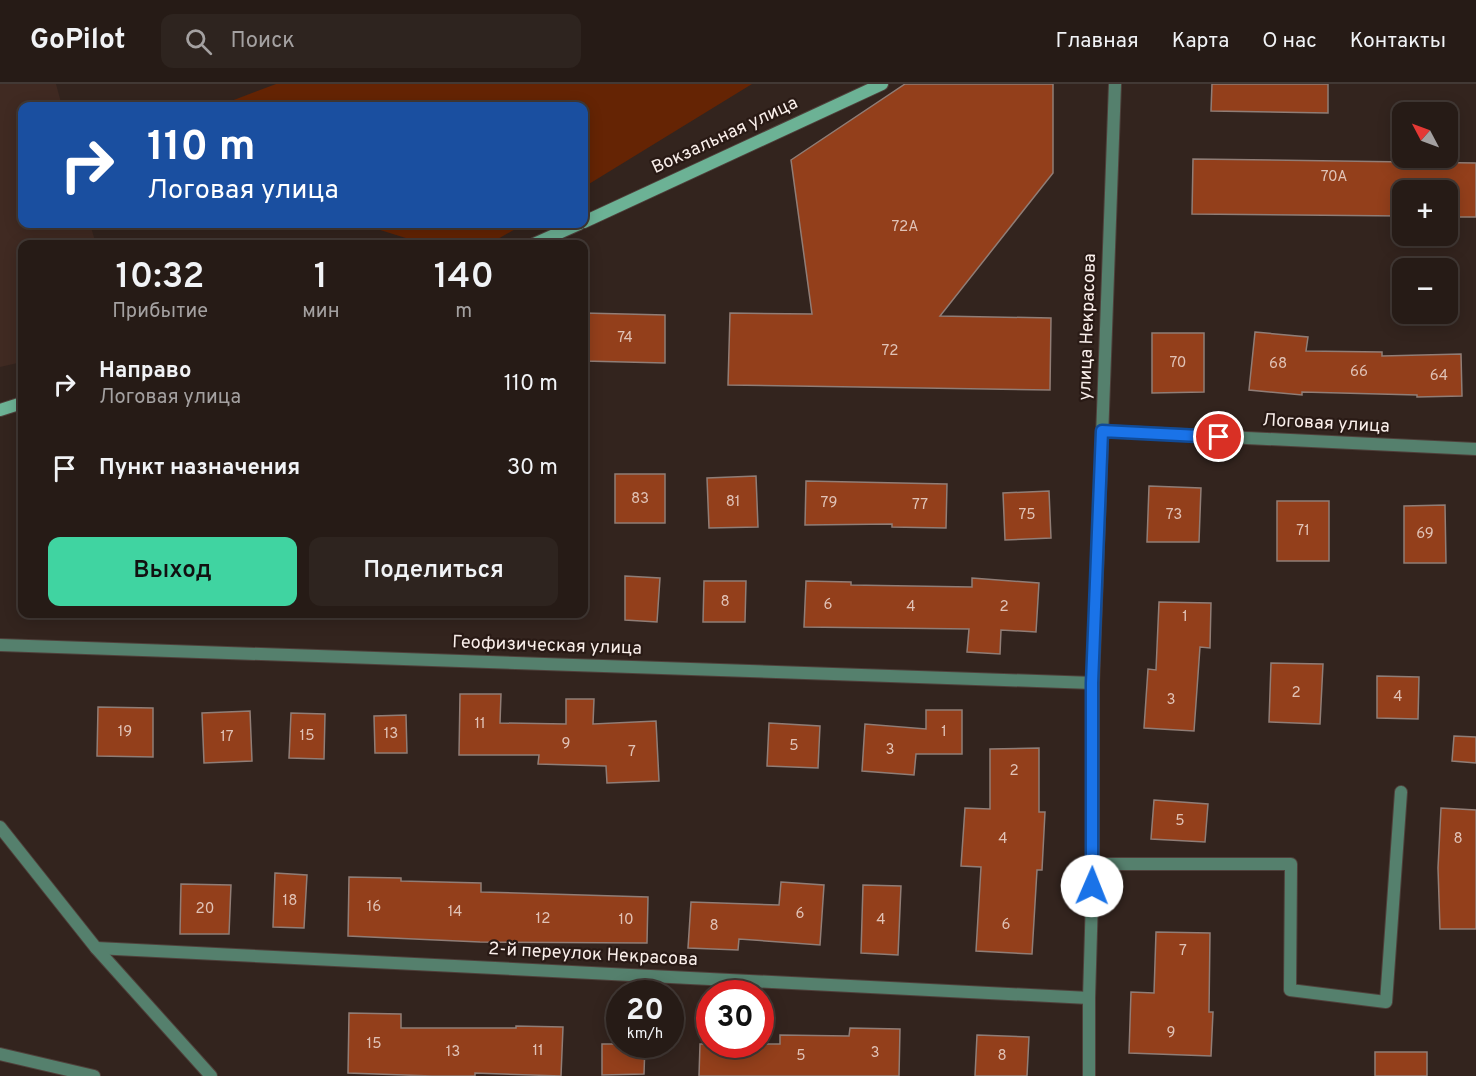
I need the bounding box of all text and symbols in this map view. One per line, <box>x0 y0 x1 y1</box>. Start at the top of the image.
search box <box>161 14 581 68</box>
text: GoPilot <box>30 23 125 59</box>
icon: search <box>182 25 215 58</box>
text: Поиск <box>230 28 295 55</box>
text: Главная <box>1055 28 1139 55</box>
text: Карта <box>1172 28 1229 55</box>
text: О нас <box>1262 28 1317 55</box>
text: Контакты <box>1350 28 1446 55</box>
street label: Вокзальная улица <box>648 92 802 180</box>
north arrow <box>1392 102 1458 168</box>
map controls <box>1392 102 1458 324</box>
text: 110 m <box>147 122 256 175</box>
icon: right <box>48 126 126 204</box>
house number: 70А <box>1321 168 1347 187</box>
text: Логовая улица <box>147 174 339 208</box>
button: + <box>1392 180 1458 246</box>
house number: 72А <box>892 218 918 237</box>
street label: улица Некрасова <box>1074 253 1102 401</box>
text: 10:32 <box>116 255 205 301</box>
text: 1 <box>314 255 328 301</box>
text: 140 <box>434 255 494 301</box>
button: − <box>1392 258 1458 324</box>
text: Прибытие <box>112 299 208 325</box>
text: мин <box>302 299 340 325</box>
text: m <box>455 299 472 325</box>
house number: 74 <box>617 329 633 348</box>
house number: 72 <box>882 342 898 361</box>
house number: 70 <box>1169 354 1187 373</box>
house number: 68 <box>1269 355 1287 374</box>
text: Направо <box>99 358 191 385</box>
house number: 66 <box>1350 363 1368 382</box>
house number: 64 <box>1430 367 1448 386</box>
icon: right <box>48 368 81 401</box>
text: 110 m <box>504 371 558 398</box>
text: Логовая улица <box>99 385 241 411</box>
street label: Логовая улица <box>1262 409 1390 439</box>
pin <box>1193 411 1244 462</box>
icon: arrive <box>1202 420 1235 453</box>
icon: arrive <box>48 452 81 485</box>
text: Пункт назначения <box>99 455 300 482</box>
text: 30 m <box>507 455 558 482</box>
house number: 83 <box>631 490 649 509</box>
house number: 81 <box>726 493 740 512</box>
house number: 79 <box>821 494 837 513</box>
house number: 77 <box>912 496 928 515</box>
house number: 75 <box>1018 506 1036 525</box>
house number: 73 <box>1166 506 1182 525</box>
house number: 71 <box>1296 522 1310 541</box>
house number: 69 <box>1416 525 1434 544</box>
button: Выход <box>48 537 297 606</box>
button: Поделиться <box>309 537 558 606</box>
house number: 8 <box>720 593 730 612</box>
house number: 6 <box>824 596 833 615</box>
house number: 4 <box>906 598 916 617</box>
house number: 2 <box>999 598 1009 617</box>
house number: 1 <box>1182 608 1188 627</box>
street label: Геофизическая улица <box>452 631 642 661</box>
house number: 2 <box>1291 684 1301 703</box>
house number: 4 <box>1393 688 1403 707</box>
house number: 3 <box>1166 691 1176 710</box>
house number: 11 <box>474 715 486 734</box>
house number: 19 <box>118 723 132 742</box>
house number: 1 <box>941 723 947 742</box>
house number: 13 <box>384 725 398 744</box>
house number: 15 <box>300 727 314 746</box>
house number: 17 <box>220 728 234 747</box>
house number: 9 <box>562 735 570 754</box>
house number: 5 <box>789 737 799 756</box>
house number: 3 <box>885 741 895 760</box>
house number: 7 <box>628 743 636 762</box>
house number: 2 <box>1009 762 1019 781</box>
house number: 5 <box>1175 812 1185 831</box>
house number: 4 <box>998 830 1008 849</box>
house number: 8 <box>1453 830 1463 849</box>
position arrow <box>1060 854 1124 918</box>
house number: 18 <box>283 892 297 911</box>
house number: 16 <box>367 898 381 917</box>
house number: 20 <box>196 900 214 919</box>
house number: 14 <box>448 903 462 922</box>
house number: 6 <box>796 905 805 924</box>
house number: 12 <box>536 910 550 929</box>
house number: 10 <box>618 911 634 930</box>
house number: 4 <box>876 911 886 930</box>
house number: 6 <box>1002 916 1011 935</box>
house number: 8 <box>709 917 719 936</box>
street label: 2-й переулок Некрасова <box>488 938 698 972</box>
house number: 7 <box>1179 942 1187 961</box>
speed limit sign: 30 <box>696 980 774 1058</box>
text: 20 <box>626 993 664 1030</box>
house number: 9 <box>1167 1024 1175 1043</box>
text: km/h <box>627 1025 663 1044</box>
house number: 15 <box>367 1035 381 1054</box>
house number: 11 <box>532 1042 544 1061</box>
house number: 13 <box>446 1043 460 1062</box>
house number: 3 <box>870 1044 880 1063</box>
house number: 5 <box>796 1047 806 1066</box>
house number: 8 <box>997 1047 1007 1066</box>

